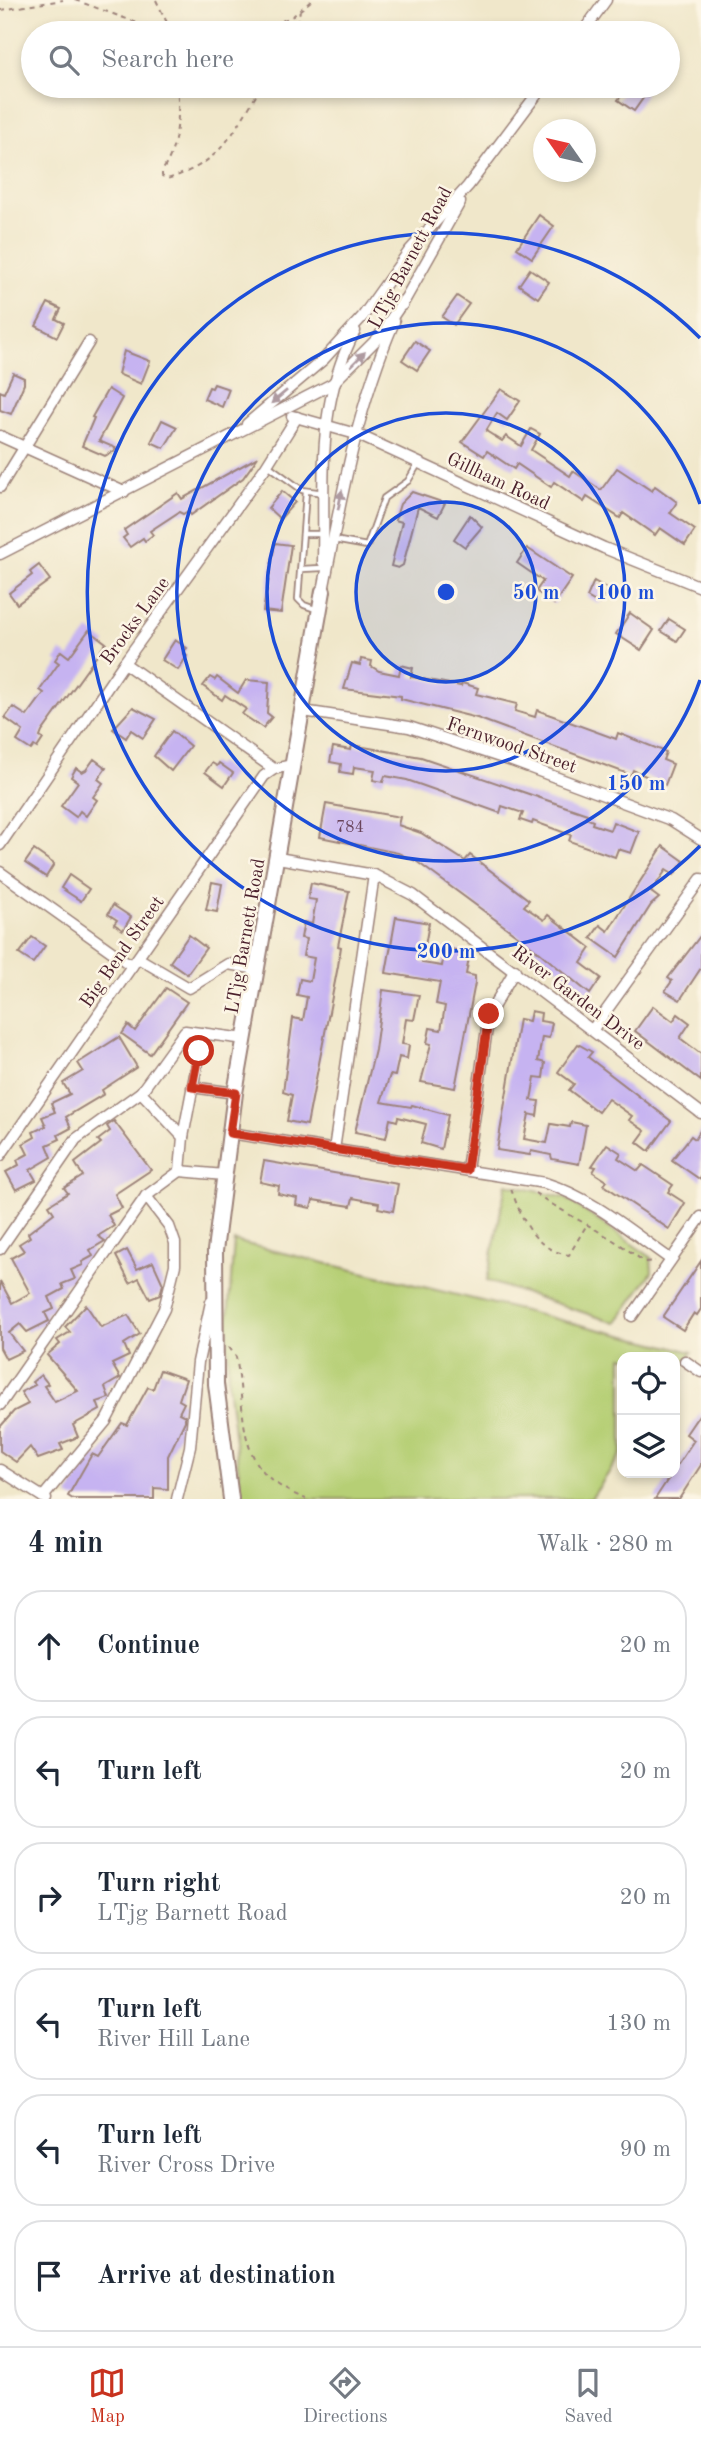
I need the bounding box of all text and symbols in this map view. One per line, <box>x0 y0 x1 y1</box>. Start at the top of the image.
search box <box>21 21 680 98</box>
icon: search <box>45 41 83 79</box>
text: Search here <box>101 47 234 73</box>
north arrow <box>533 119 596 182</box>
street label: LTjg Barnett Road <box>366 184 457 332</box>
one-way arrow <box>349 351 365 368</box>
one-way arrow <box>270 389 287 404</box>
street label: Gillham Road <box>443 450 553 514</box>
one-way arrow <box>335 489 346 511</box>
street label: Brocks Lane <box>98 574 174 669</box>
centre of rings <box>434 580 458 604</box>
text: 50 m <box>512 583 560 604</box>
text: 100 m <box>595 583 655 604</box>
street label: Fernwood Street <box>444 715 579 778</box>
text: 150 m <box>606 774 666 795</box>
house number: 784 <box>336 820 364 836</box>
street label: LTjg Barnett Road <box>223 857 270 1016</box>
street label: Big Bend Street <box>78 893 169 1012</box>
text: 200 m <box>416 942 476 963</box>
street label: River Garden Drive <box>508 943 647 1055</box>
route end <box>473 998 504 1029</box>
route start <box>183 1035 214 1066</box>
map controls <box>617 1352 680 1478</box>
button: locate <box>617 1352 680 1415</box>
button: layers <box>617 1415 680 1478</box>
text: 4 min <box>28 1529 103 1559</box>
text: Walk · 280 m <box>537 1533 673 1556</box>
icon: ahead <box>30 1627 68 1665</box>
text: Continue <box>97 1633 200 1659</box>
text: 20 m <box>620 1634 671 1657</box>
icon: left <box>30 1753 68 1791</box>
text: Turn left <box>97 1759 202 1785</box>
text: 20 m <box>620 1760 671 1783</box>
text: Turn right <box>97 1871 220 1897</box>
icon: right <box>30 1879 68 1917</box>
text: 20 m <box>620 1886 671 1909</box>
text: LTjg Barnett Road <box>97 1902 288 1925</box>
text: Turn left <box>97 1997 202 2023</box>
icon: left <box>30 2005 68 2043</box>
text: 130 m <box>606 2012 671 2035</box>
text: River Hill Lane <box>97 2028 250 2051</box>
text: Turn left <box>97 2123 202 2149</box>
icon: left <box>30 2131 68 2169</box>
text: 90 m <box>620 2138 671 2161</box>
text: River Cross Drive <box>97 2154 275 2177</box>
icon: arrive <box>30 2257 68 2295</box>
text: Arrive at destination <box>97 2263 336 2289</box>
tab: Map <box>88 2364 126 2429</box>
tab: Directions <box>303 2364 388 2429</box>
tab: Saved <box>564 2364 613 2429</box>

